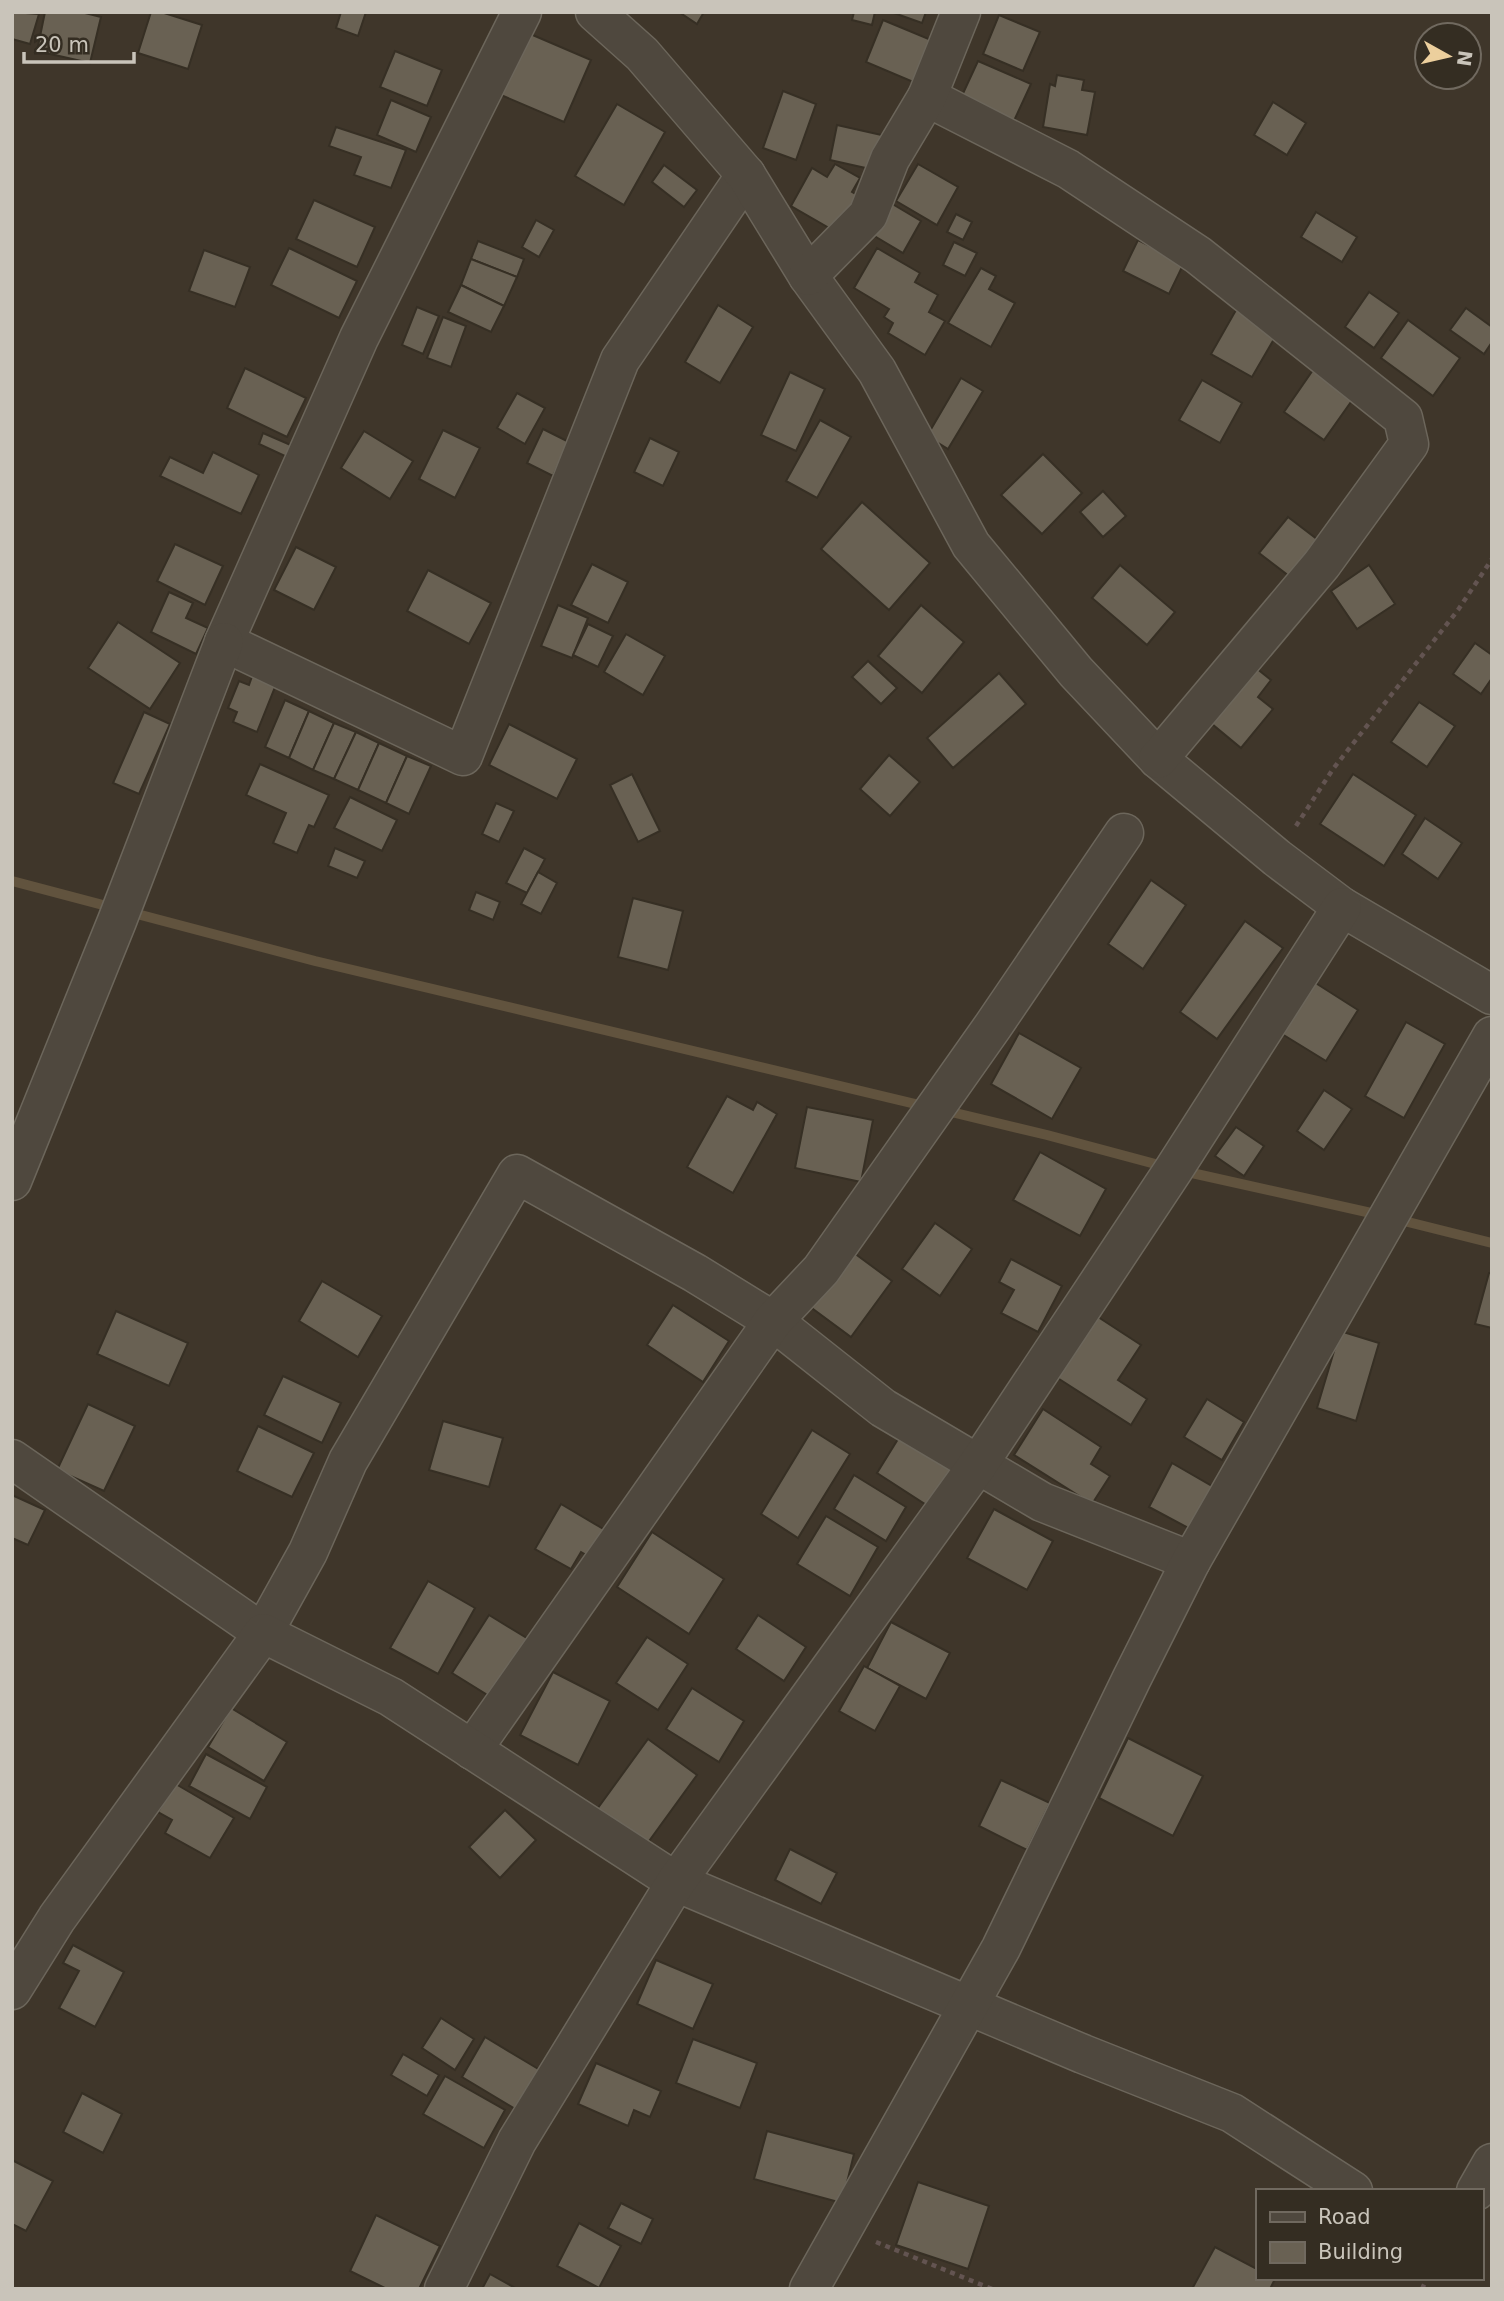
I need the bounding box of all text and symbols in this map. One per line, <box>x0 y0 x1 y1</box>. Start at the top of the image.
scale bar <box>24 21 135 65</box>
north arrow <box>1413 21 1483 91</box>
text: 20 m <box>35 33 89 57</box>
text: N <box>1453 49 1477 68</box>
legend <box>1256 2189 1483 2280</box>
text: Road <box>1318 2205 1371 2229</box>
text: Building <box>1318 2240 1403 2264</box>

